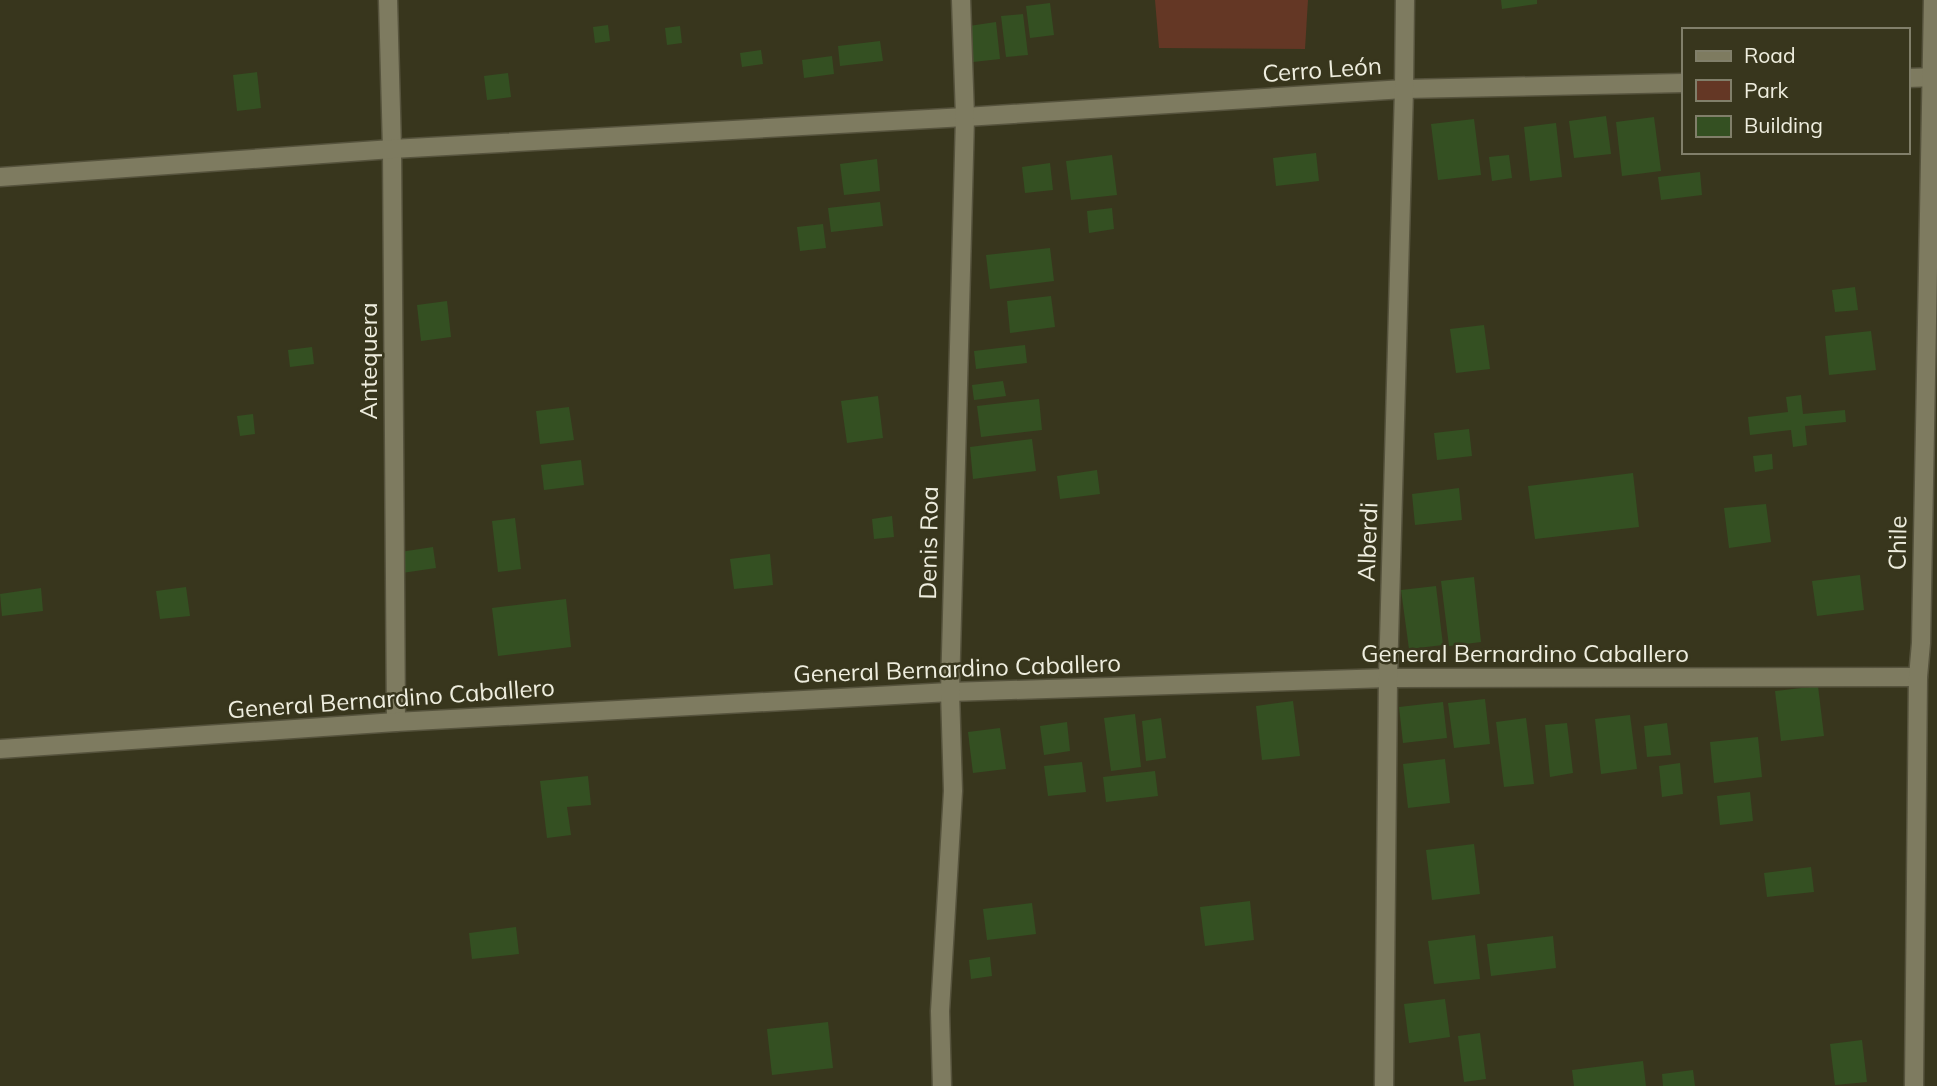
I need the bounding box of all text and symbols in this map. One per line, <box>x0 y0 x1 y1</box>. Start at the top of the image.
legend <box>1682 28 1909 154</box>
text: Road <box>1744 42 1795 68</box>
street label: Cerro León <box>1261 50 1383 88</box>
text: Park <box>1744 77 1788 103</box>
text: Building <box>1744 112 1823 138</box>
street label: Antequera <box>353 302 383 420</box>
street label: Denis Roa <box>912 486 944 600</box>
street label: Alberdi <box>1351 502 1383 582</box>
street label: Chile <box>1882 515 1912 571</box>
street label: General Bernardino Caballero <box>1361 638 1689 668</box>
street label: General Bernardino Caballero <box>793 647 1121 689</box>
street label: General Bernardino Caballero <box>226 672 556 724</box>

